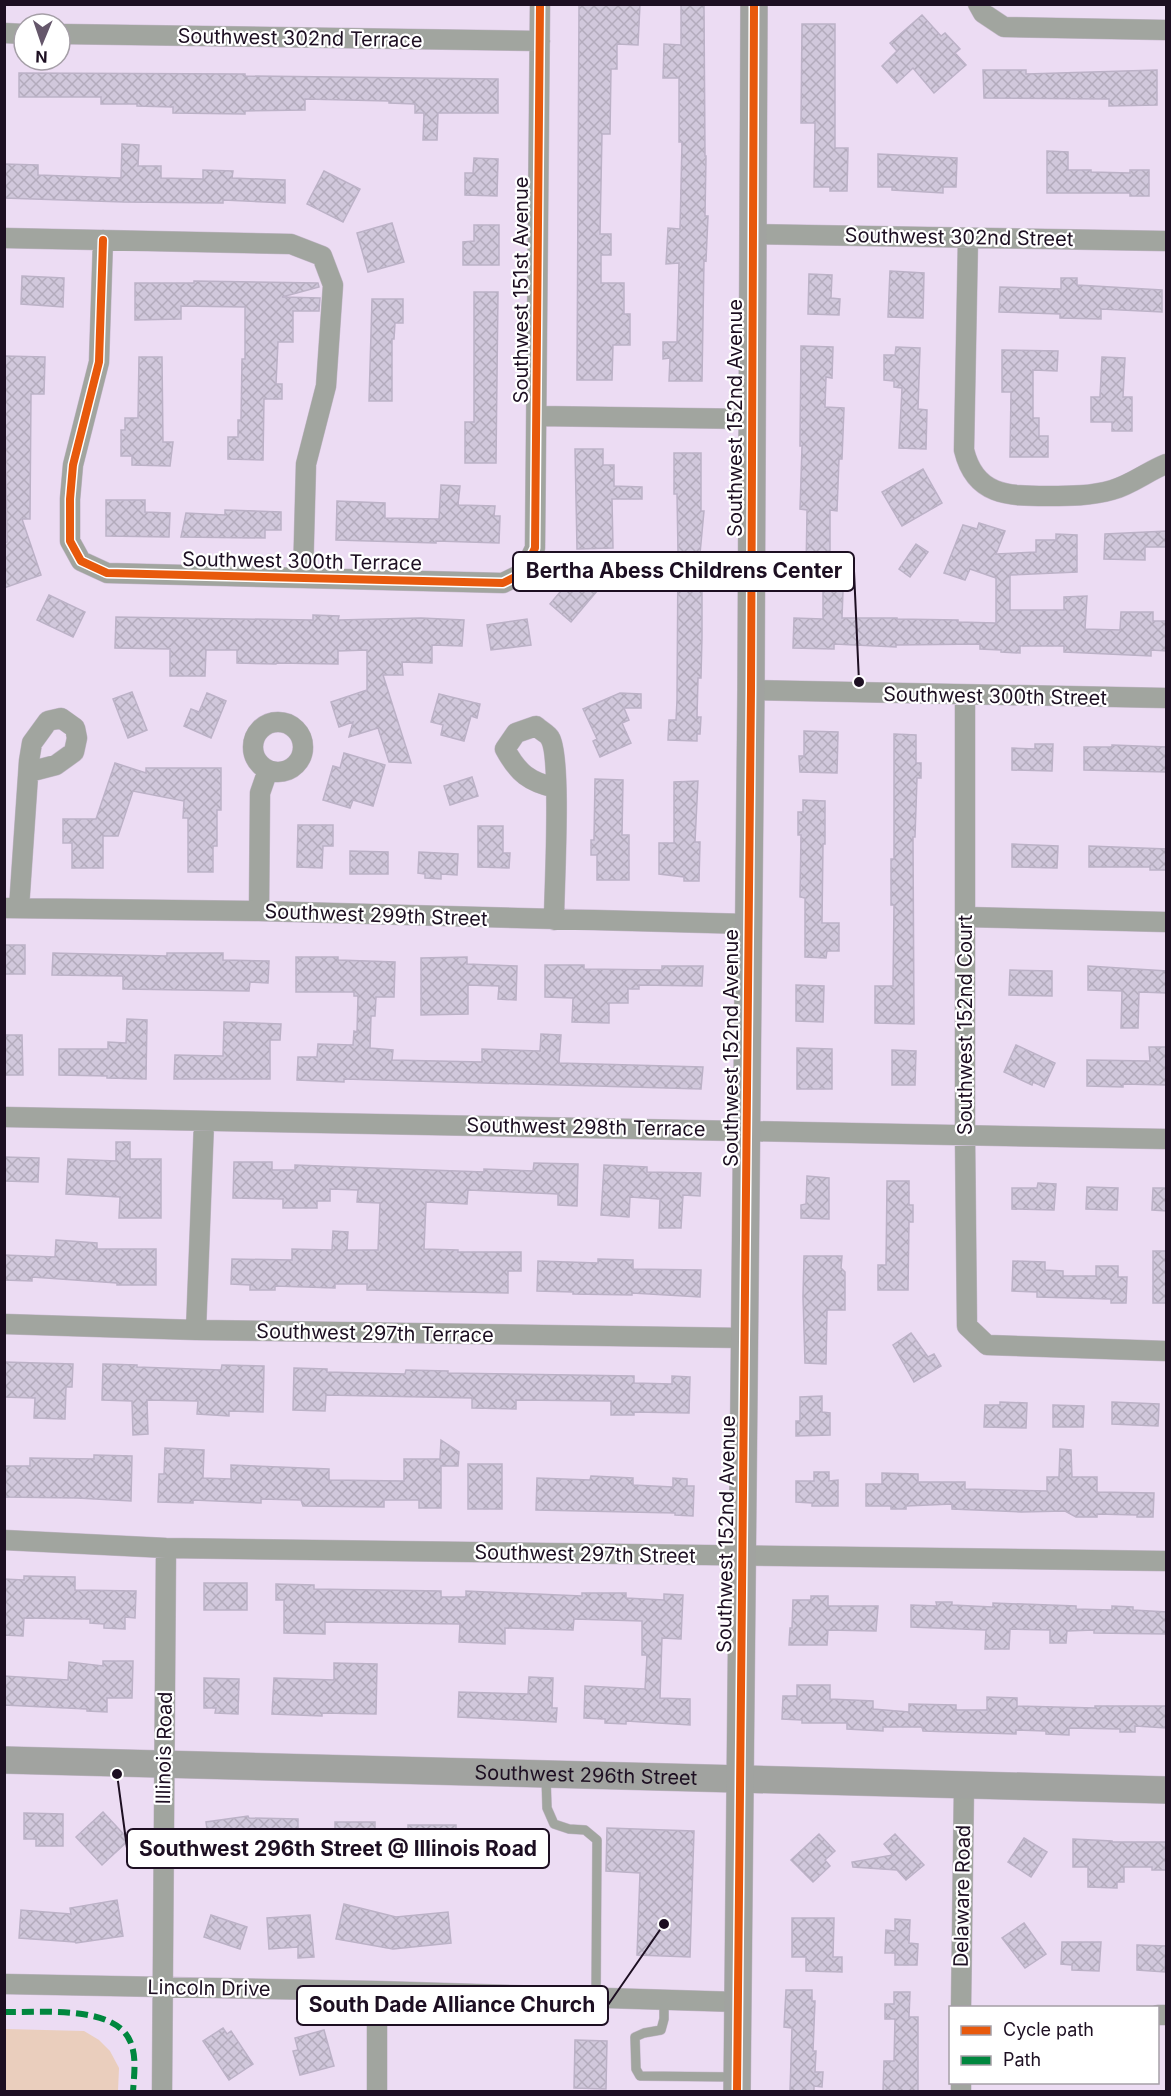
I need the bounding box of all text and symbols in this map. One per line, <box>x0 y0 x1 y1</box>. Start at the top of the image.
north arrow <box>12 12 72 72</box>
street label: Southwest 302nd Terrace <box>177 24 423 52</box>
text: N <box>35 47 48 67</box>
street label: Southwest 151st Avenue <box>509 177 533 403</box>
street label: Southwest 302nd Street <box>844 223 1074 251</box>
street label: Southwest 152nd Avenue <box>723 299 747 537</box>
street label: Southwest 300th Terrace <box>182 547 422 575</box>
callout: Bertha Abess Childrens Center <box>513 552 854 591</box>
text: Bertha Abess Childrens Center <box>526 558 843 583</box>
street label: Southwest 300th Street <box>883 682 1108 710</box>
street label: Southwest 299th Street <box>264 899 488 931</box>
street label: Southwest 152nd Court <box>953 914 977 1135</box>
street label: Southwest 152nd Avenue <box>719 929 743 1167</box>
street label: Southwest 298th Terrace <box>466 1113 706 1141</box>
street label: Southwest 297th Terrace <box>256 1319 494 1347</box>
street label: Southwest 152nd Avenue <box>712 1415 740 1653</box>
street label: Southwest 297th Street <box>474 1540 696 1568</box>
street label: Illinois Road <box>151 1691 177 1805</box>
street label: Southwest 296th Street <box>474 1760 698 1790</box>
street label: Delaware Road <box>949 1825 975 1967</box>
callout: Southwest 296th Street @ Illinois Road <box>127 1829 549 1868</box>
text: Southwest 296th Street @ Illinois Road <box>139 1836 537 1861</box>
street label: Lincoln Drive <box>147 1975 271 2001</box>
callout: South Dade Alliance Church <box>297 1986 608 2025</box>
text: South Dade Alliance Church <box>309 1992 595 2017</box>
legend <box>949 2006 1159 2084</box>
text: Cycle path <box>1003 2019 1094 2040</box>
text: Path <box>1003 2049 1041 2070</box>

